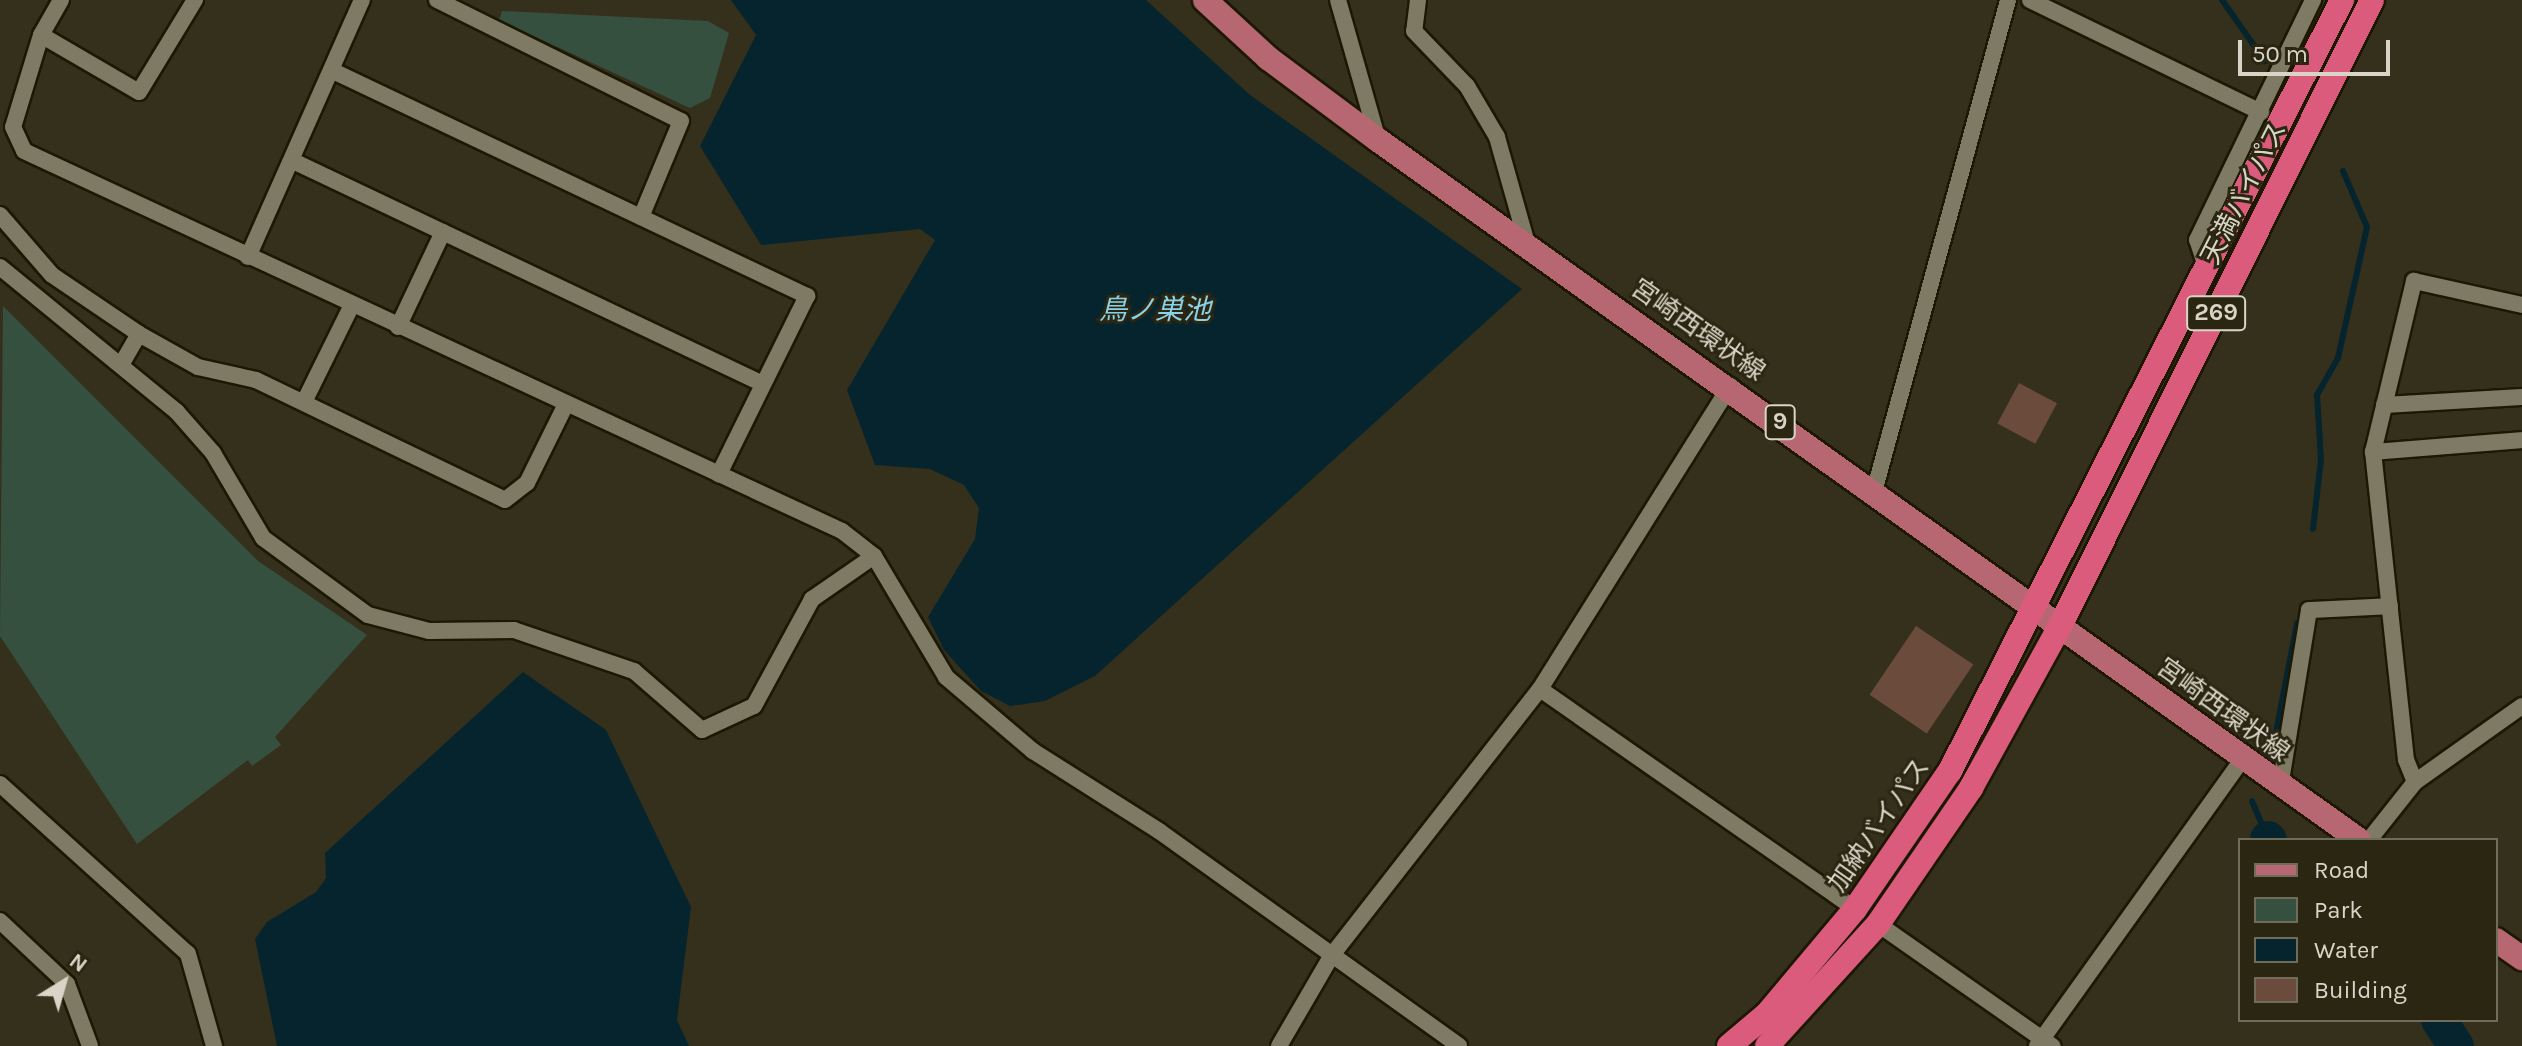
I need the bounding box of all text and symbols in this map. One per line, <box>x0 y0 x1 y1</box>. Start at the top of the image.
scale bar <box>2242 24 2394 74</box>
text: 50 m <box>2252 40 2308 68</box>
street label: 天満バイパス <box>2195 116 2293 270</box>
street label: 宮崎西環状線 <box>1625 272 1771 388</box>
water label: 鳥ノ巣池 <box>1099 293 1211 327</box>
road number: 269 <box>2186 293 2246 333</box>
road number: 9 <box>1764 402 1796 442</box>
street label: 宮崎西環状線 <box>2151 652 2295 768</box>
street label: 加納バイパス <box>1821 752 1937 898</box>
legend <box>2238 838 2498 1022</box>
text: Road <box>2314 856 2369 884</box>
text: Park <box>2314 896 2363 924</box>
text: Water <box>2314 936 2378 964</box>
north arrow <box>24 942 104 1022</box>
text: N <box>64 948 93 978</box>
text: Building <box>2314 976 2407 1004</box>

